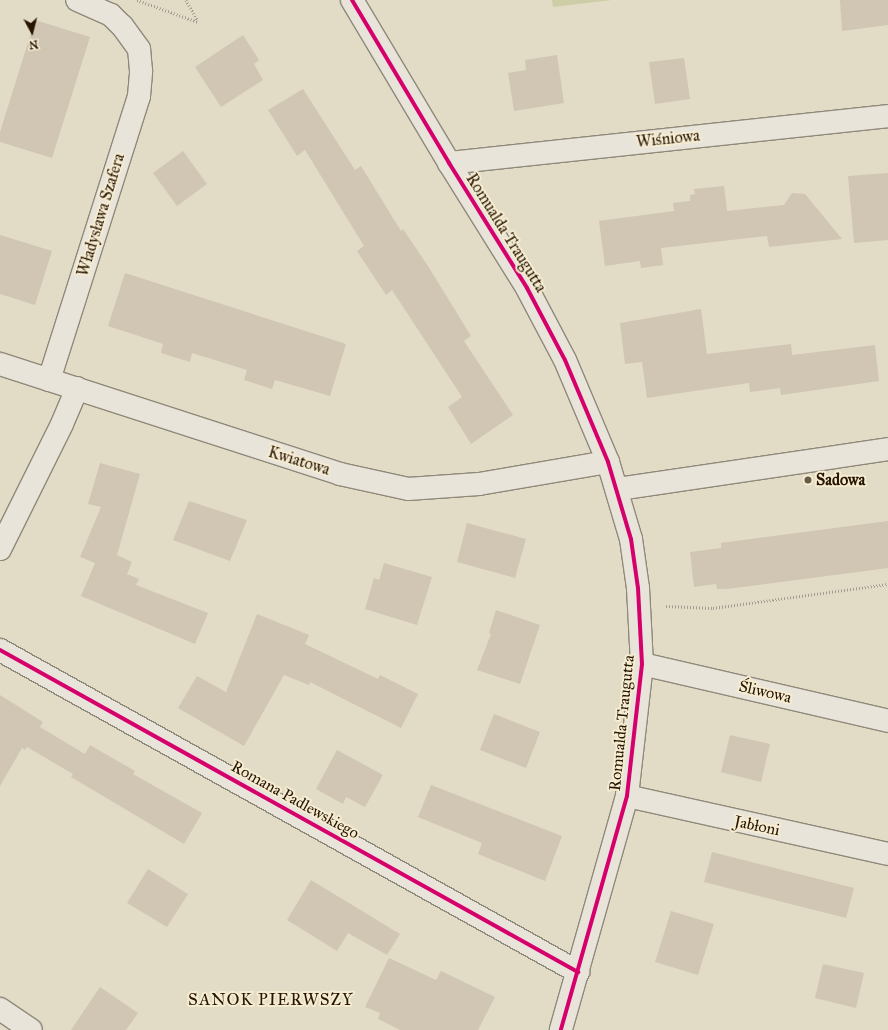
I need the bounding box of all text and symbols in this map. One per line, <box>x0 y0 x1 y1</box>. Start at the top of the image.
north arrow <box>12 12 52 52</box>
text: N <box>28 37 39 51</box>
street label: Wiśniowa <box>635 126 701 152</box>
street label: Władysława Szafera <box>73 151 129 279</box>
street label: Romualda Traugutta <box>462 170 550 296</box>
street label: Kwiatowa <box>266 443 332 479</box>
place label: Sadowa <box>816 470 865 490</box>
marker: Sadowa <box>803 475 813 485</box>
street label: Romualda Traugutta <box>605 654 639 792</box>
street label: Śliwowa <box>737 677 793 707</box>
street label: Romana Padlewskiego <box>228 757 362 843</box>
street label: Jabłoni <box>732 812 782 840</box>
district label: SANOK PIERWSZY <box>188 990 354 1010</box>

